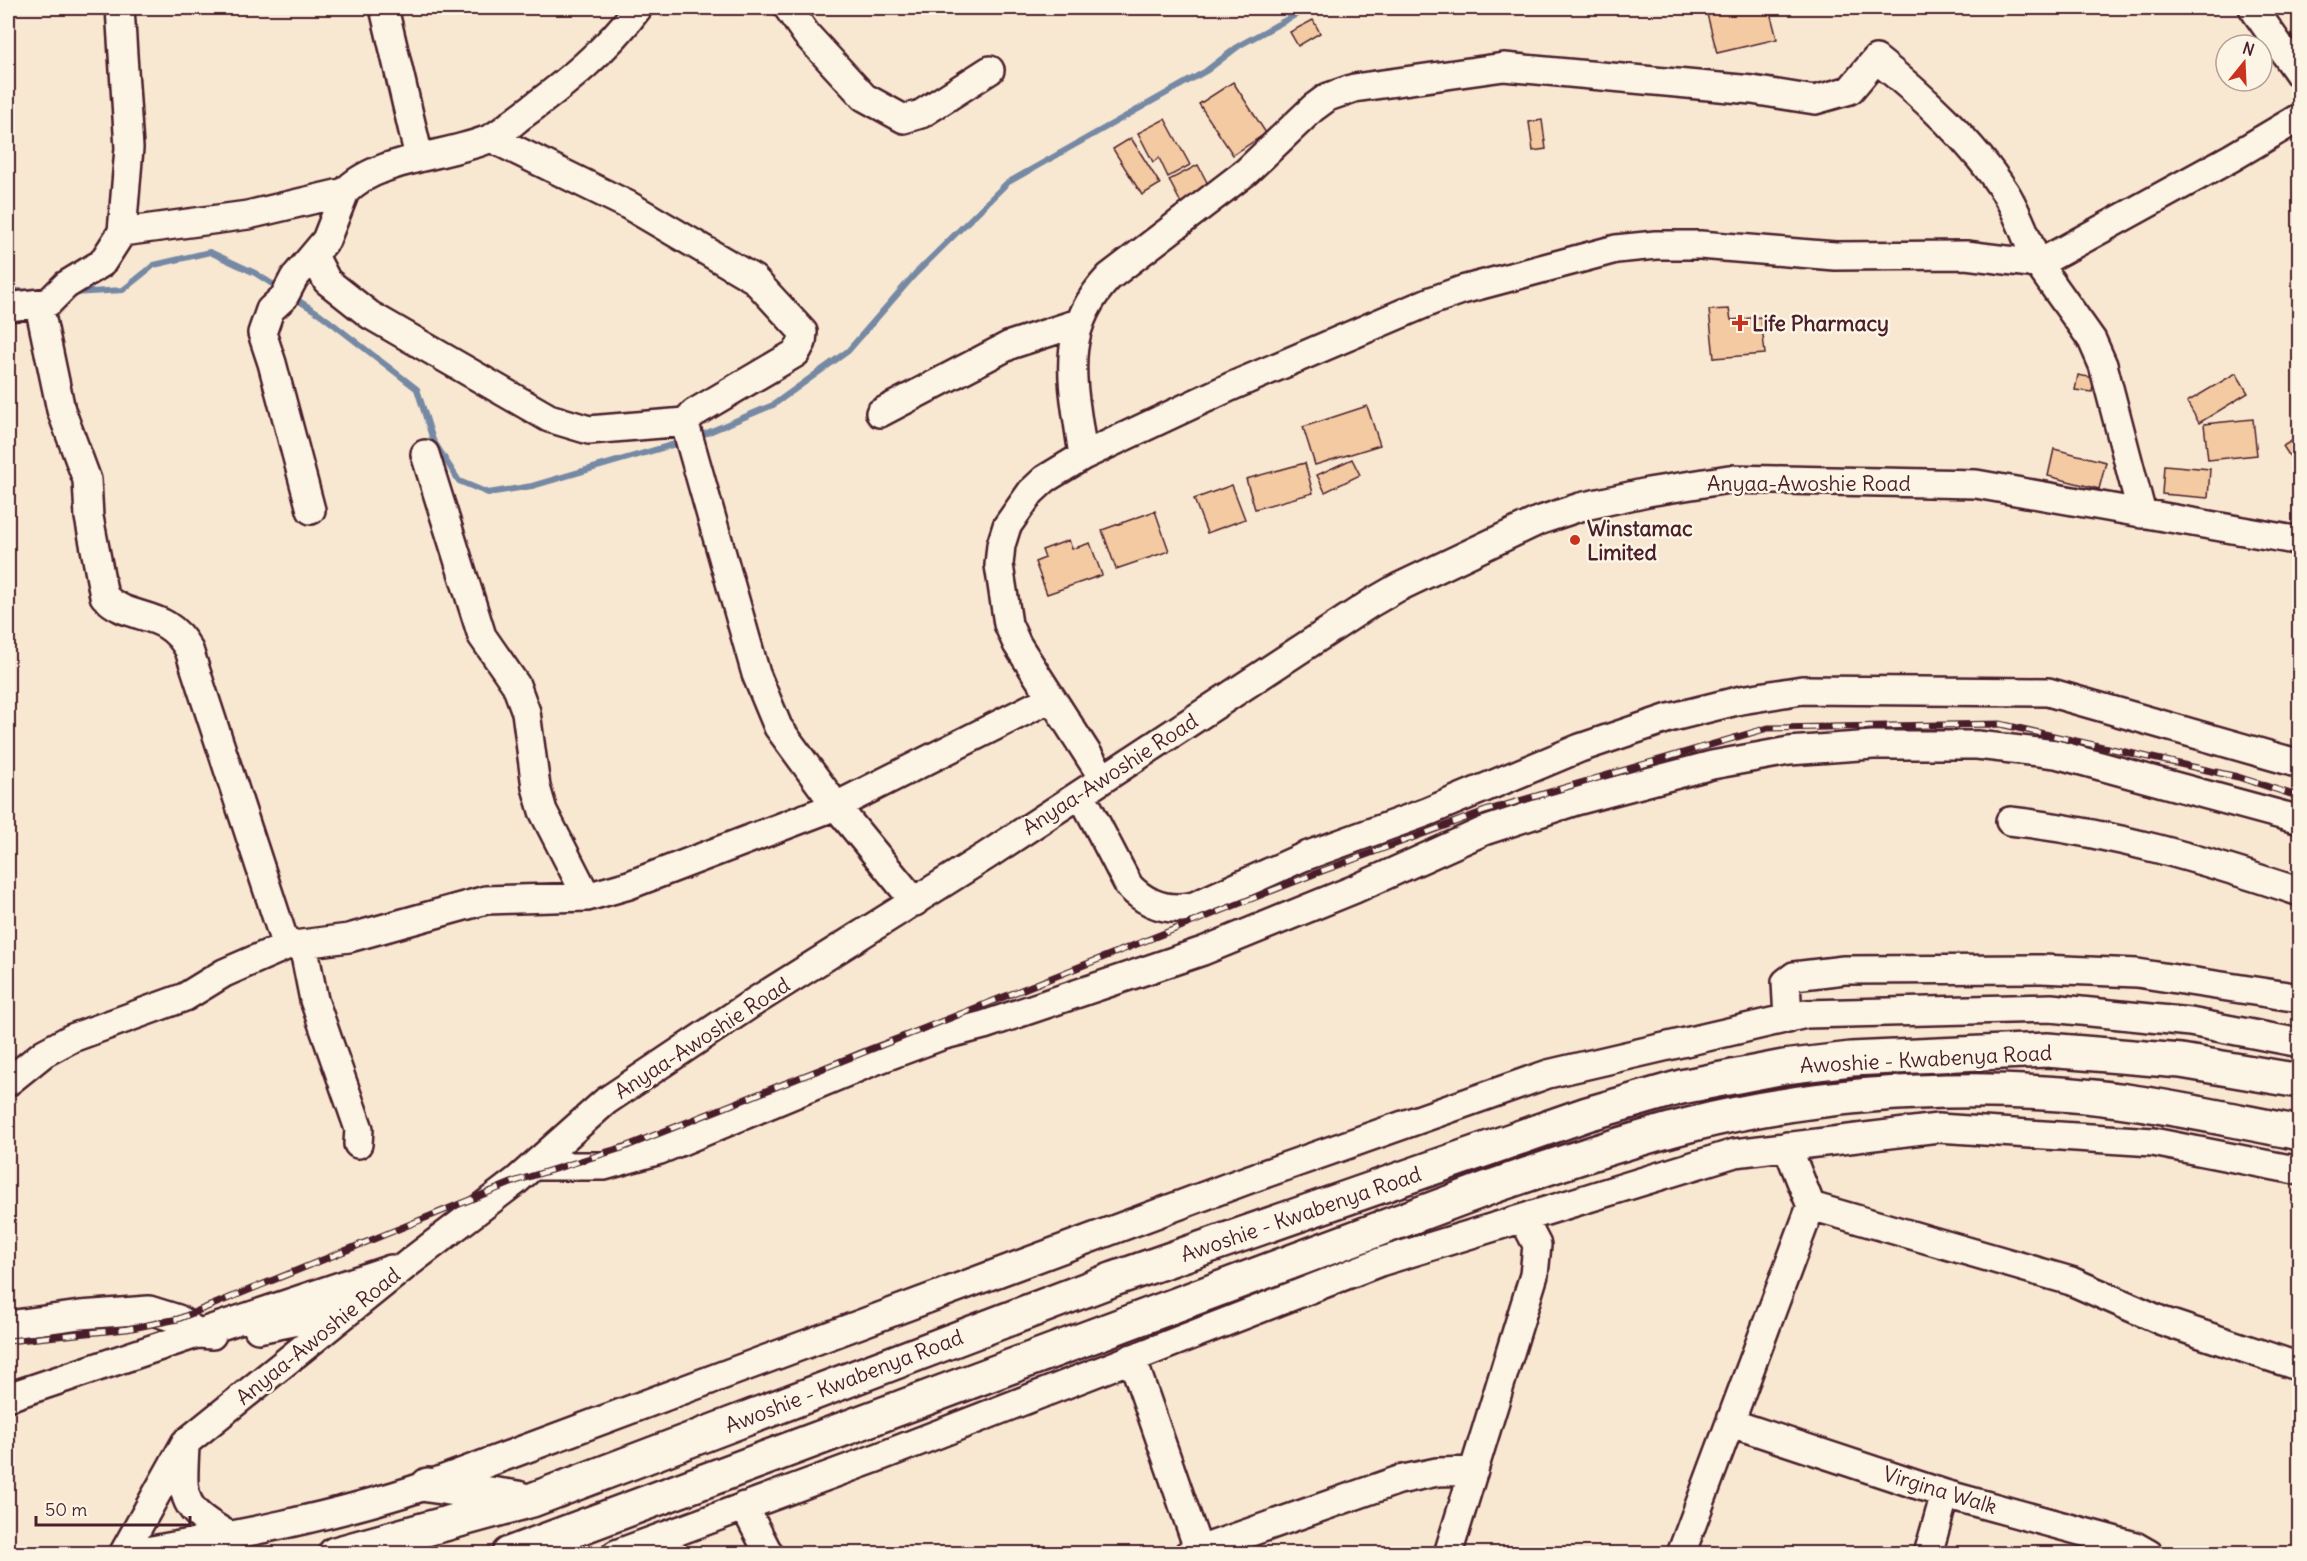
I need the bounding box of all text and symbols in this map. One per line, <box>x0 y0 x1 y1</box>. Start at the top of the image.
north arrow <box>2214 33 2274 93</box>
text: N <box>2240 38 2257 60</box>
place label: Life Pharmacy <box>1752 310 1889 337</box>
marker: Life Pharmacy <box>1733 316 1747 330</box>
street label: Anyaa-Awoshie Road <box>1707 470 1911 497</box>
place label: Winstamac Limited <box>1587 515 1693 566</box>
marker: Winstamac Limited <box>1568 533 1582 547</box>
street label: Anyaa-Awoshie Road <box>1017 707 1203 841</box>
street label: Anyaa-Awoshie Road <box>609 971 795 1105</box>
street label: Awoshie - Kwabenya Road <box>1799 1039 2053 1079</box>
street label: Awoshie - Kwabenya Road <box>1177 1160 1425 1268</box>
street label: Anyaa-Awoshie Road <box>230 1261 406 1411</box>
street label: Awoshie - Kwabenya Road <box>721 1323 967 1439</box>
street label: Virgina Walk <box>1880 1460 2000 1520</box>
scale bar <box>36 1489 190 1527</box>
text: 50 m <box>45 1498 87 1521</box>

